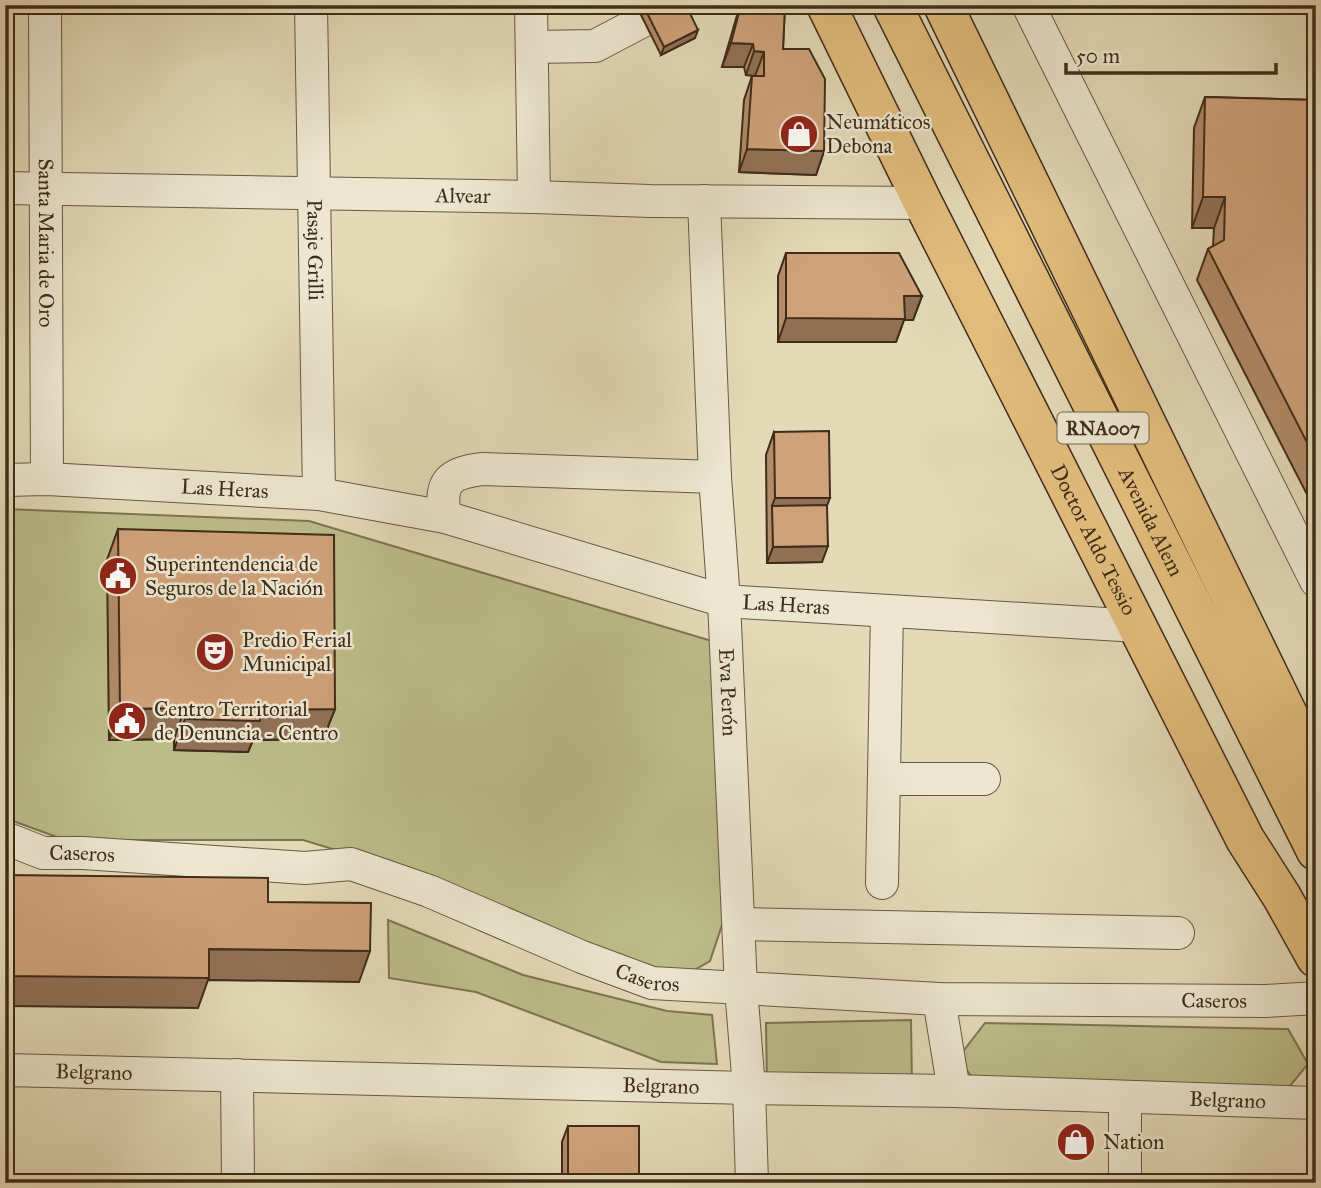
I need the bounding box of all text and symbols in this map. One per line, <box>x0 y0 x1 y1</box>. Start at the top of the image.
scale bar <box>1066 32 1276 76</box>
text: 50 m <box>1076 43 1121 69</box>
place label: Neumáticos Debona <box>826 109 930 159</box>
shop icon: Neumáticos Debona <box>778 113 820 155</box>
street label: Santa Maria de Oro <box>33 158 59 328</box>
street label: Alvear <box>434 182 491 209</box>
street label: Pasaje Grilli <box>301 199 329 301</box>
road number: RNA007 <box>1058 412 1148 444</box>
street label: Doctor Aldo Tessio <box>1045 460 1143 620</box>
street label: Avenida Alem <box>1112 462 1189 581</box>
street label: Las Heras <box>180 473 269 504</box>
place label: Superintendencia de Seguros de la Nación <box>145 551 323 601</box>
public building icon: Superintendencia de Seguros de la Nación <box>97 555 139 597</box>
street label: Las Heras <box>741 589 831 620</box>
place label: Predio Ferial Municipal <box>242 627 352 677</box>
theatre icon: Predio Ferial Municipal <box>194 631 236 673</box>
street label: Eva Perón <box>713 648 743 737</box>
place label: Centro Territorial de Denuncia - Centro <box>154 696 339 746</box>
public building icon: Centro Territorial de Denuncia - Centro <box>106 700 148 742</box>
street label: Caseros <box>49 840 116 868</box>
street label: Caseros <box>612 957 680 998</box>
street label: Caseros <box>1181 987 1247 1014</box>
street label: Belgrano <box>55 1058 133 1086</box>
street label: Belgrano <box>622 1072 700 1100</box>
street label: Belgrano <box>1189 1086 1267 1114</box>
shop icon: Nation <box>1055 1121 1097 1163</box>
place label: Nation <box>1103 1129 1164 1155</box>

